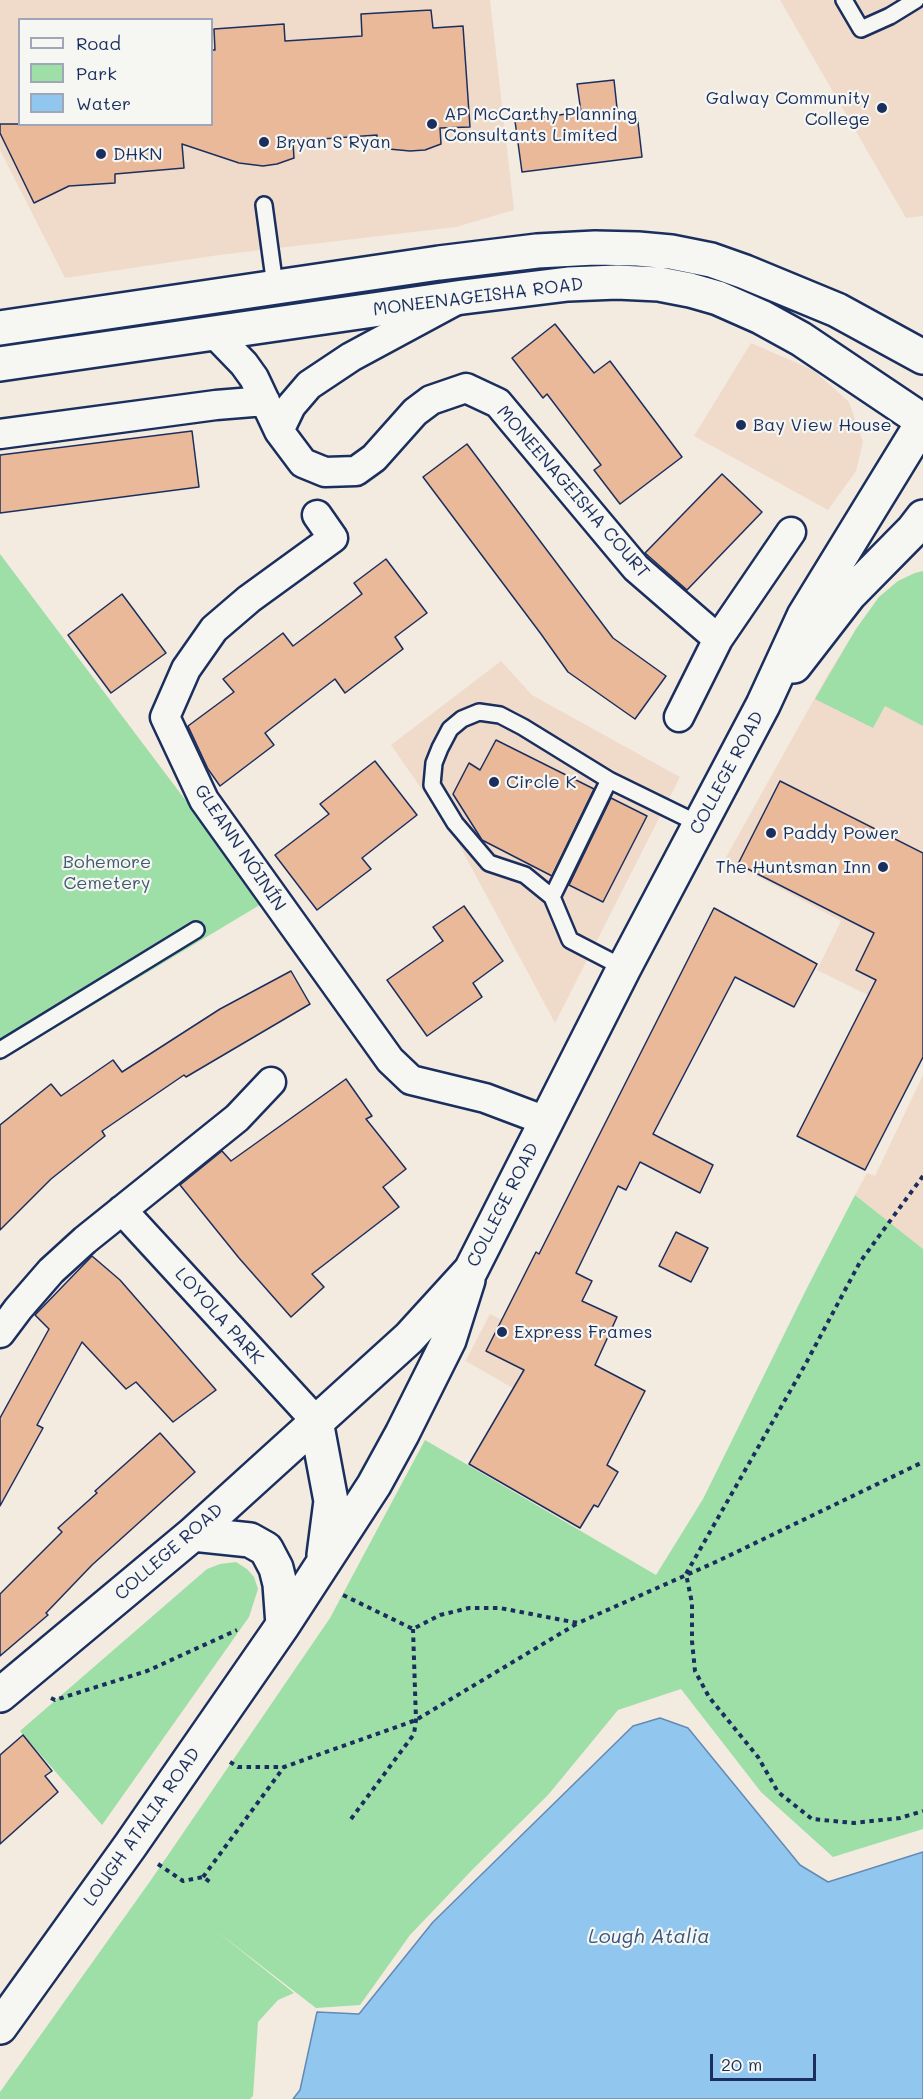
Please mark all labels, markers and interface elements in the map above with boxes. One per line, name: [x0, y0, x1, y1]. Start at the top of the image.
legend: [18, 18, 213, 126]
text: Road: [76, 31, 121, 55]
text: Park: [76, 61, 117, 85]
place label: Galway Community College: [706, 87, 870, 130]
text: Water: [76, 91, 131, 115]
marker: Galway Community College: [875, 101, 889, 115]
place label: AP McCarthy Planning Consultants Limited: [444, 103, 637, 146]
marker: AP McCarthy Planning Consultants Limited: [425, 117, 439, 131]
place label: Bryan S Ryan: [276, 131, 391, 153]
marker: Bryan S Ryan: [257, 135, 271, 149]
place label: DHKN: [113, 143, 162, 165]
marker: DHKN: [94, 147, 108, 161]
street label: MONEENAGEISHA ROAD: [372, 273, 584, 321]
street label: MONEENAGEISHA COURT: [492, 401, 654, 583]
place label: Bay View House: [753, 414, 892, 436]
marker: Bay View House: [734, 418, 748, 432]
street label: COLLEGE ROAD: [685, 708, 769, 838]
place label: Circle K: [506, 771, 576, 793]
marker: Circle K: [487, 775, 501, 789]
street label: GLEANN NÓINÍN: [190, 781, 290, 915]
place label: Paddy Power: [783, 822, 899, 844]
marker: Paddy Power: [764, 826, 778, 840]
park label: Bohemore Cemetery: [63, 851, 151, 894]
place label: The Huntsman Inn: [715, 856, 871, 878]
marker: The Huntsman Inn: [876, 860, 890, 874]
street label: COLLEGE ROAD: [462, 1139, 544, 1271]
street label: LOYOLA PARK: [170, 1263, 268, 1369]
place label: Express Frames: [514, 1321, 653, 1343]
marker: Express Frames: [495, 1325, 509, 1339]
street label: COLLEGE ROAD: [110, 1499, 228, 1605]
street label: LOUGH ATALIA ROAD: [79, 1743, 205, 1911]
water label: Lough Atalia: [588, 1925, 710, 1949]
scale bar: [713, 2042, 820, 2080]
text: 20 m: [721, 2052, 762, 2076]

